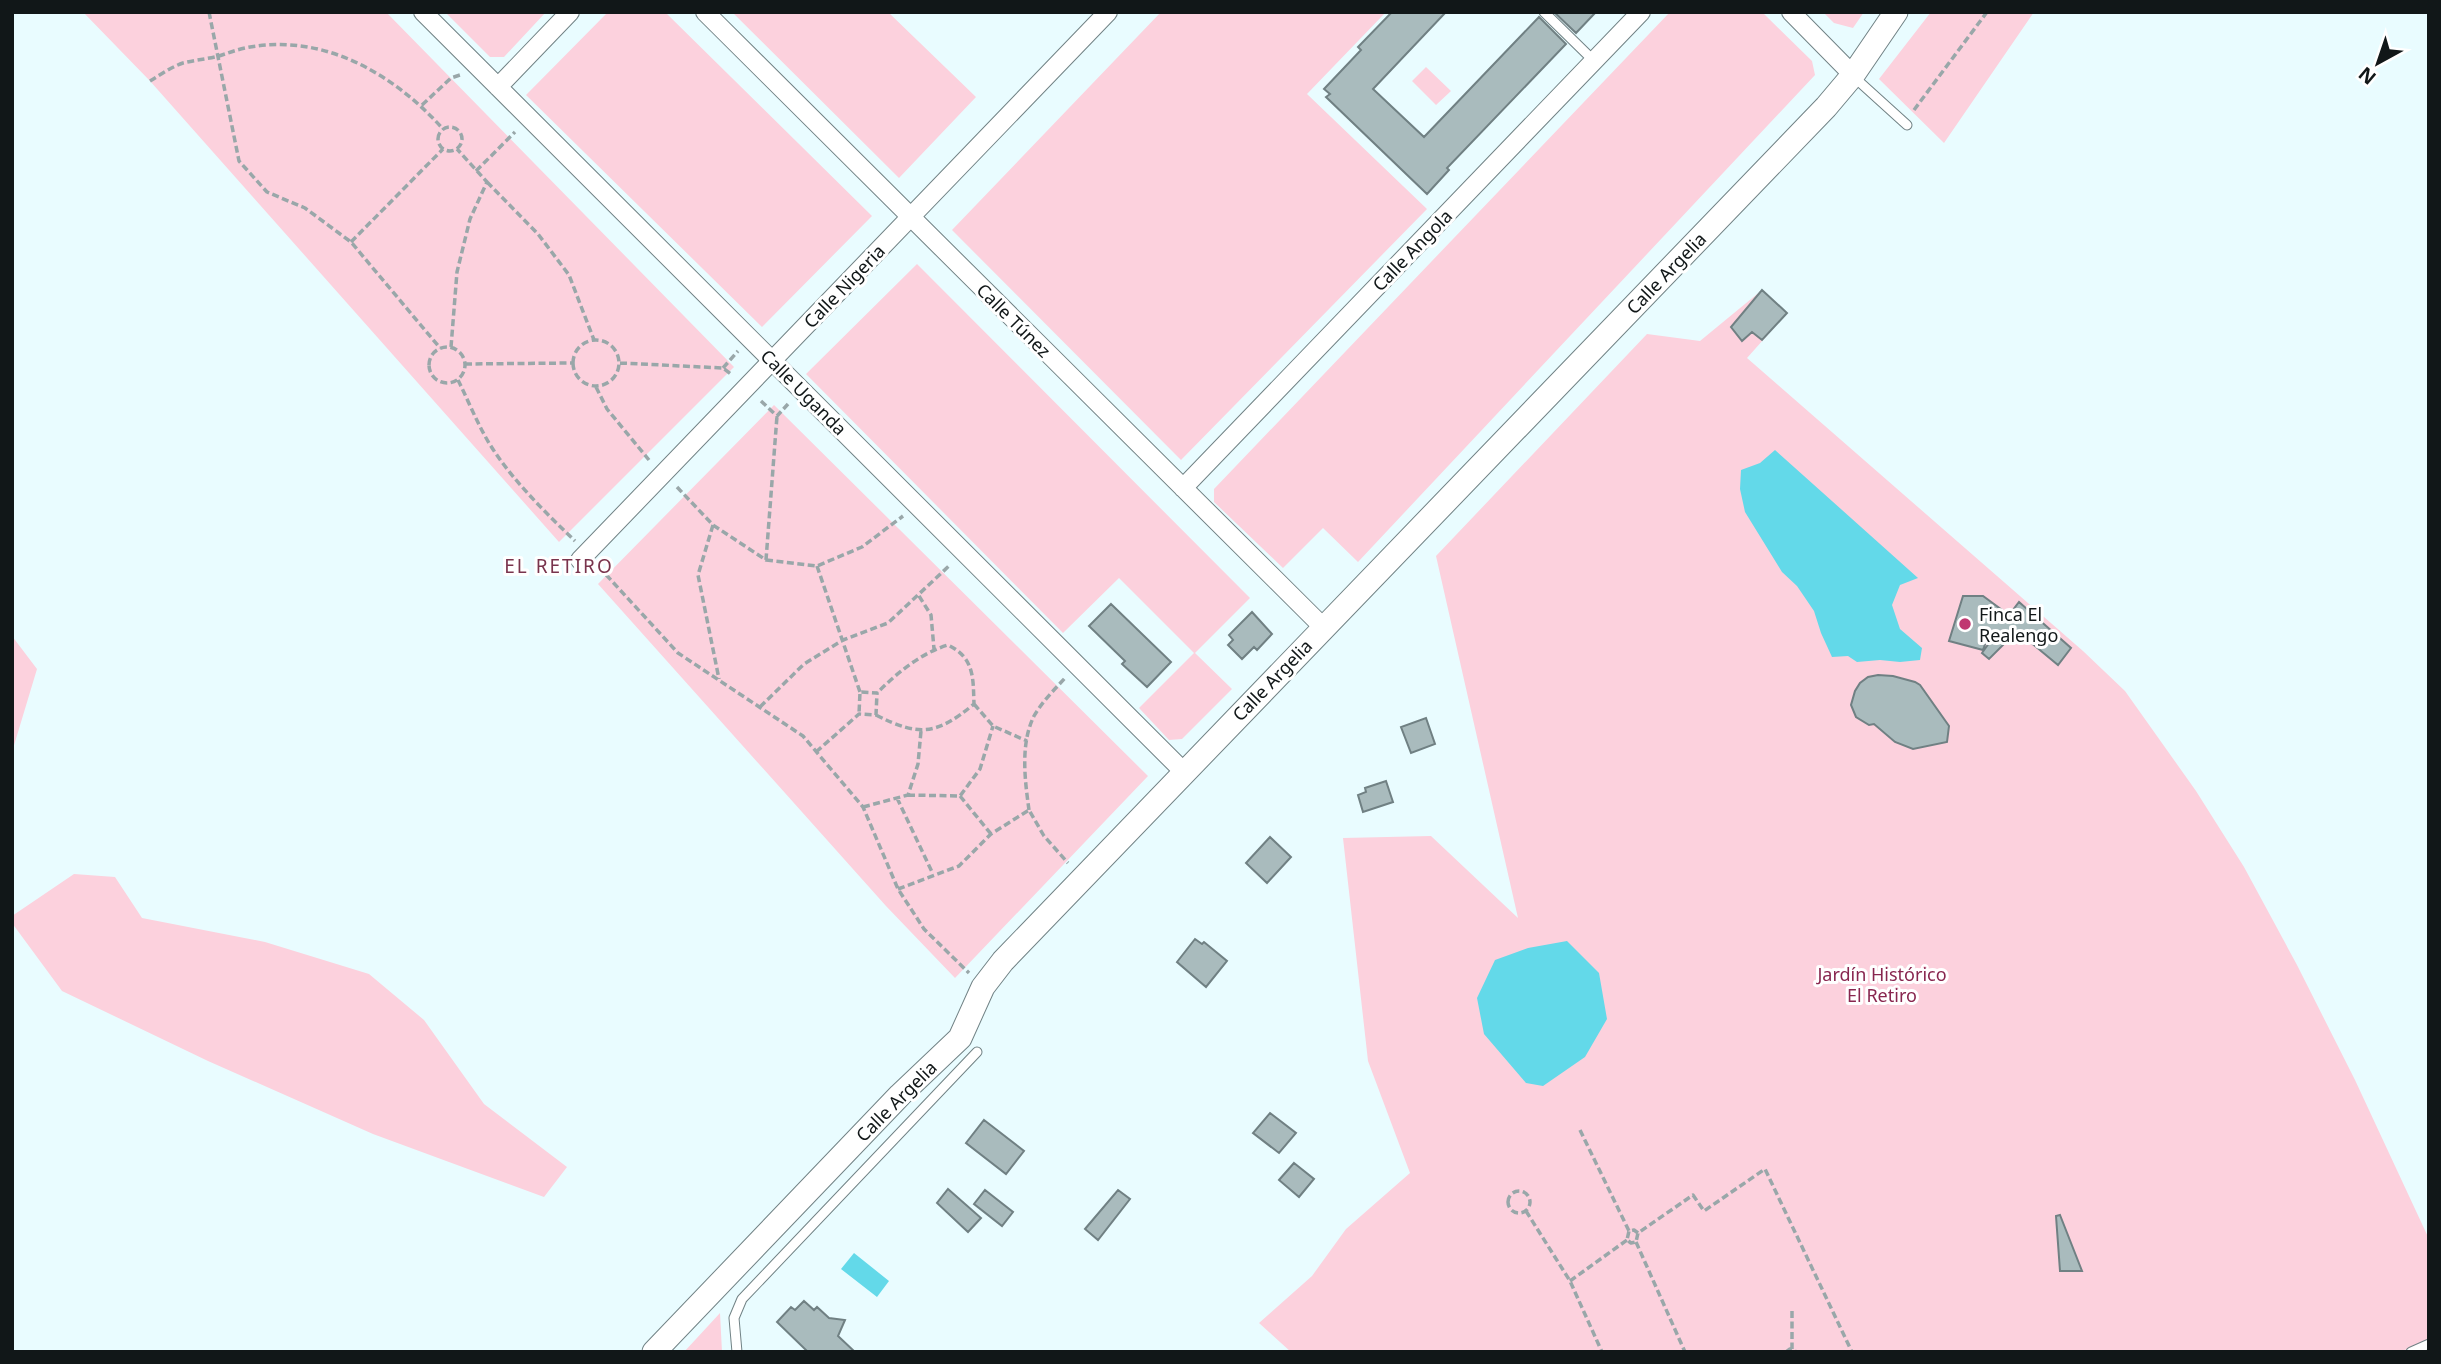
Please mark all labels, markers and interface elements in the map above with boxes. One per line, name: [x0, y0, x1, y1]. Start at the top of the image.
north arrow: [2343, 28, 2413, 98]
text: N: [2353, 61, 2381, 91]
street label: Calle Angola: [1367, 204, 1457, 296]
street label: Calle Argelia: [1621, 227, 1711, 319]
street label: Calle Nigeria: [798, 239, 890, 333]
street label: Calle Túnez: [972, 278, 1056, 362]
street label: Calle Uganda: [756, 344, 852, 440]
district label: EL RETIRO: [504, 553, 614, 579]
place label: Finca El Realengo: [1979, 602, 2058, 647]
marker: Finca El Realengo: [1957, 616, 1973, 632]
street label: Calle Argelia: [1227, 634, 1317, 726]
park label: Jardín Histórico El Retiro: [1815, 962, 1947, 1007]
street label: Calle Argelia: [850, 1055, 942, 1147]

